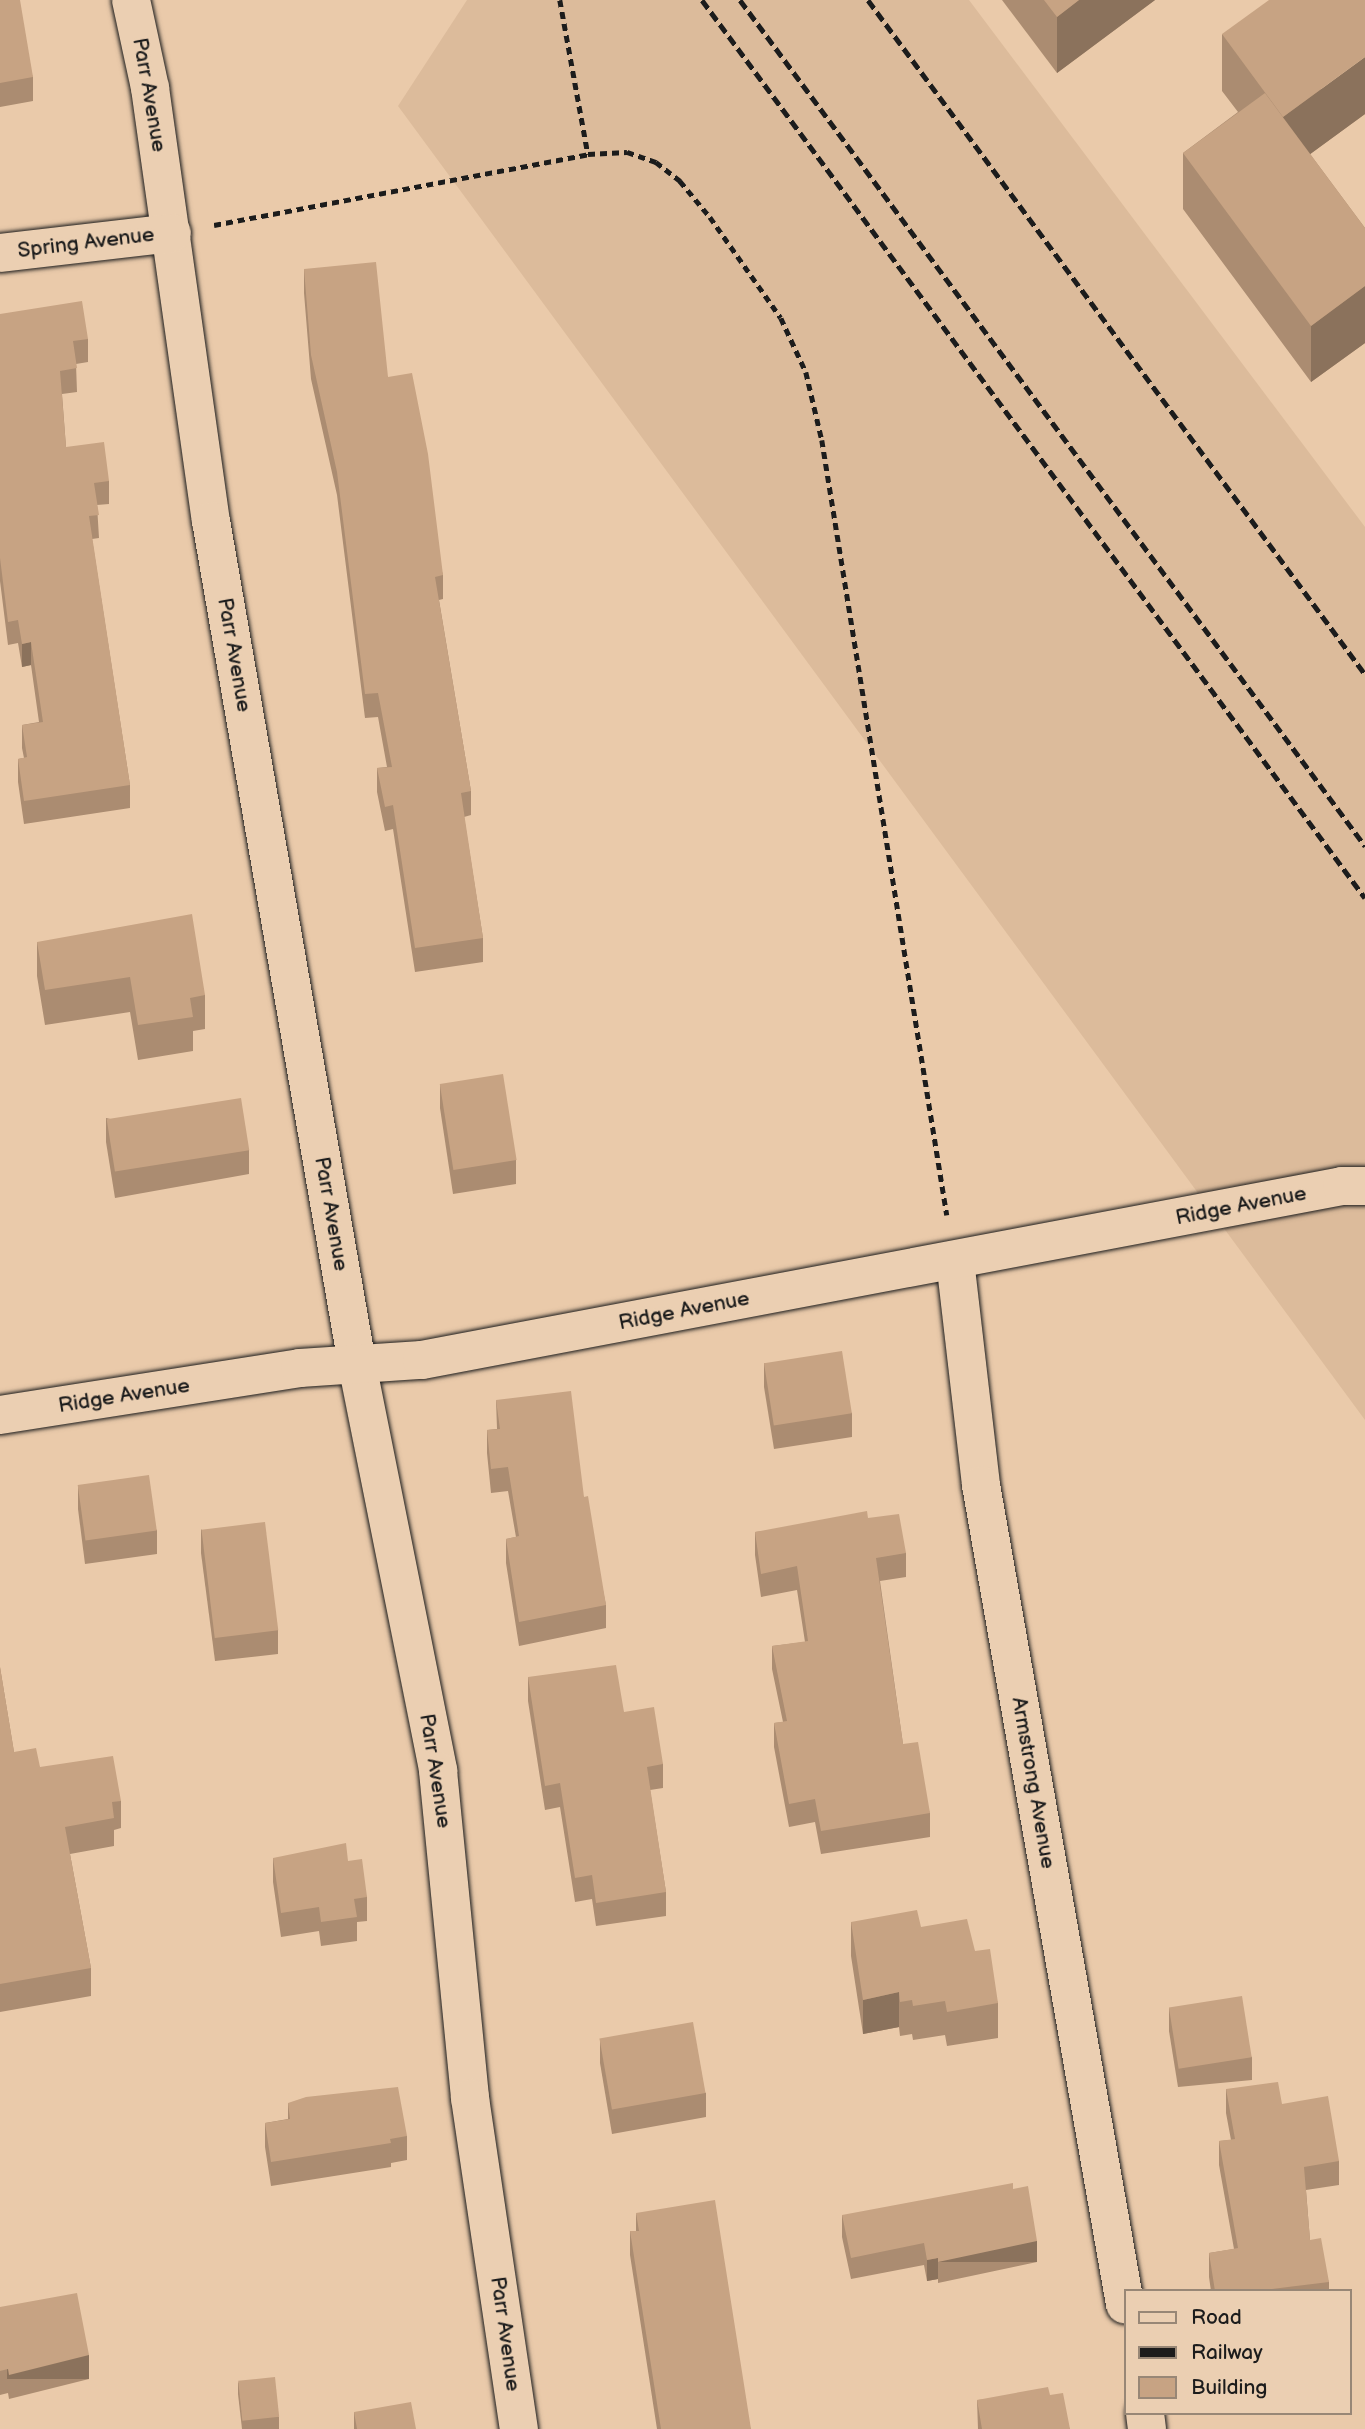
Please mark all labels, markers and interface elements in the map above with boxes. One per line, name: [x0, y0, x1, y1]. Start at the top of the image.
street label: Parr Avenue: [127, 36, 171, 154]
street label: Spring Avenue: [16, 222, 156, 264]
street label: Parr Avenue: [212, 596, 256, 714]
street label: Parr Avenue: [309, 1155, 353, 1273]
street label: Ridge Avenue: [1173, 1181, 1309, 1231]
street label: Ridge Avenue: [616, 1286, 752, 1336]
street label: Ridge Avenue: [57, 1373, 191, 1419]
street label: Armstrong Avenue: [1005, 1695, 1061, 1871]
street label: Parr Avenue: [414, 1712, 456, 1830]
street label: Parr Avenue: [484, 2275, 526, 2393]
legend: [1124, 2289, 1351, 2415]
text: Road: [1191, 2305, 1242, 2330]
text: Railway: [1191, 2340, 1263, 2365]
text: Building: [1191, 2375, 1267, 2400]

